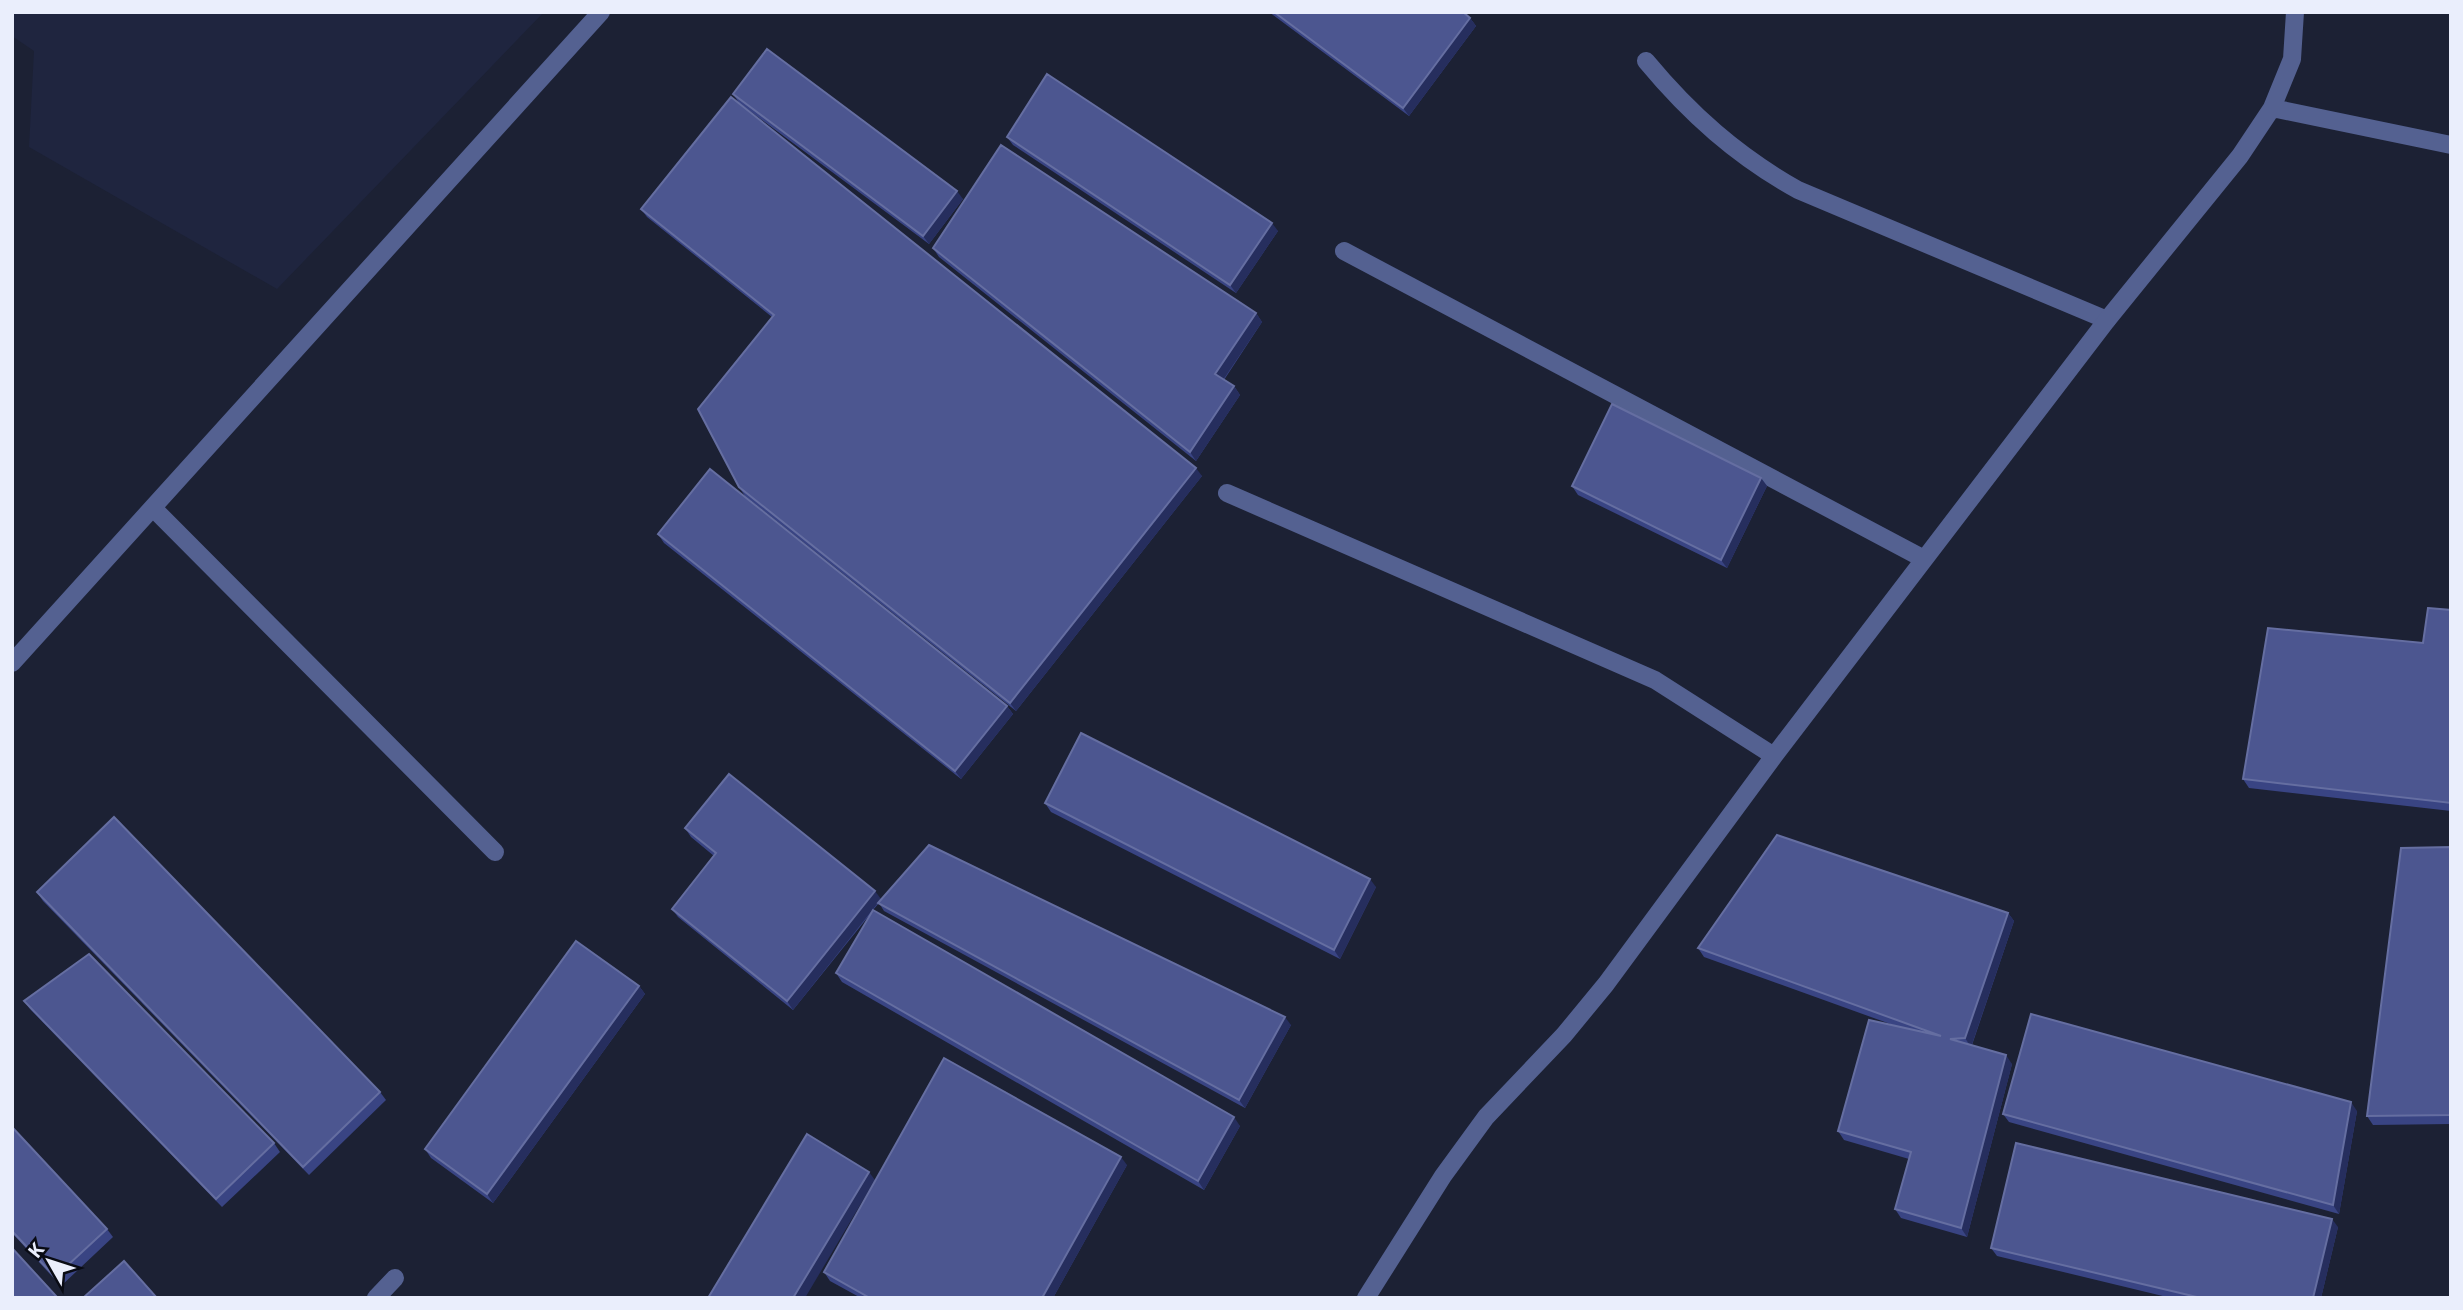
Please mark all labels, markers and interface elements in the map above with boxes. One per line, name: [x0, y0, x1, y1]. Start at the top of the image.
north arrow: [14, 1226, 84, 1296]
text: K: [22, 1237, 50, 1263]

